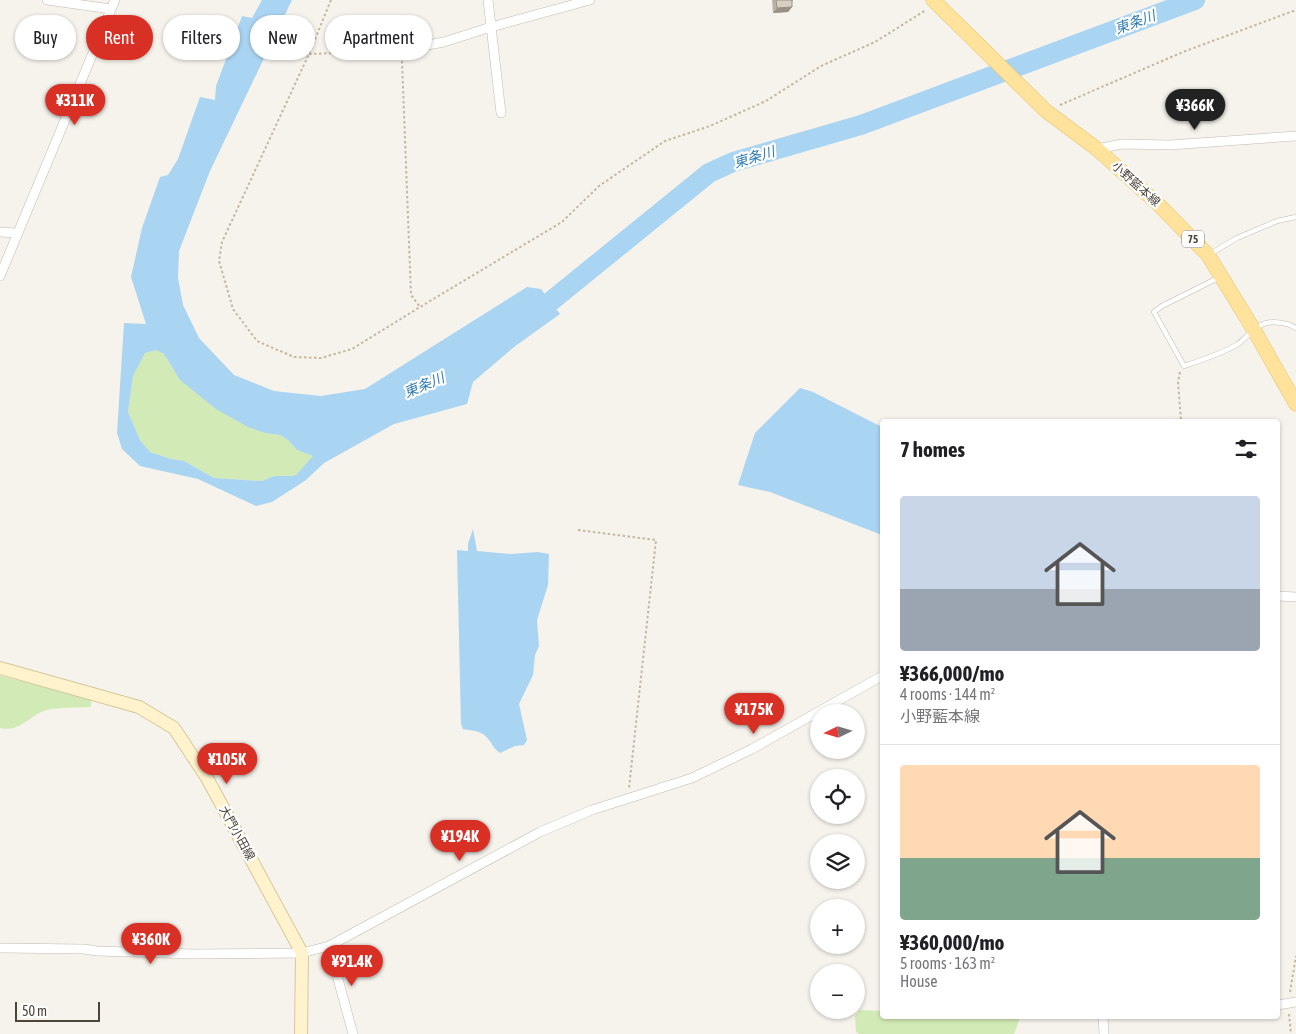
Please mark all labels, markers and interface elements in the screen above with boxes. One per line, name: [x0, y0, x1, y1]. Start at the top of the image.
water label: 東条川: [1113, 7, 1159, 37]
chip: Buy: [15, 15, 76, 60]
chip: Rent: [86, 15, 153, 60]
chip: Filters: [163, 15, 240, 60]
chip: New: [250, 15, 315, 60]
chip: Apartment: [325, 15, 432, 60]
pin: ¥311K: [40, 84, 110, 126]
pin: ¥366K: [1160, 88, 1230, 131]
text: ¥311K: [56, 91, 94, 109]
text: ¥366K: [1176, 96, 1214, 114]
water label: 東条川: [732, 143, 778, 171]
street label: 小野藍本線: [1109, 159, 1163, 209]
road number: 75: [1182, 230, 1204, 248]
water label: 東条川: [402, 369, 448, 401]
icon: filters: [1232, 435, 1260, 463]
text: 7 homes: [900, 437, 965, 461]
icon: home: [1035, 529, 1125, 619]
text: ¥366,000/mo: [900, 661, 1004, 685]
text: 4 rooms · 144 m²: [900, 685, 995, 703]
pin: ¥175K: [719, 692, 789, 735]
text: ¥175K: [735, 700, 773, 718]
north arrow: [810, 704, 865, 759]
map controls: [810, 704, 865, 1019]
text: 小野藍本線: [900, 707, 980, 725]
pin: ¥105K: [192, 742, 262, 785]
text: ¥105K: [208, 750, 246, 768]
button: locate: [810, 769, 865, 824]
icon: home: [1035, 797, 1125, 887]
street label: 大門小田線: [216, 803, 258, 863]
pin: ¥194K: [425, 820, 495, 862]
text: ¥194K: [441, 827, 479, 845]
button: layers: [810, 834, 865, 889]
button: +: [810, 899, 865, 954]
pin: ¥360K: [116, 922, 186, 965]
text: ¥360K: [132, 930, 170, 948]
text: ¥360,000/mo: [900, 930, 1004, 954]
pin: ¥91.4K: [311, 944, 393, 987]
text: ¥91.4K: [332, 952, 372, 970]
text: 5 rooms · 163 m²: [900, 954, 995, 972]
button: −: [810, 964, 865, 1019]
text: House: [900, 972, 937, 990]
scale bar: [15, 999, 100, 1022]
text: 50 m: [22, 1003, 47, 1019]

